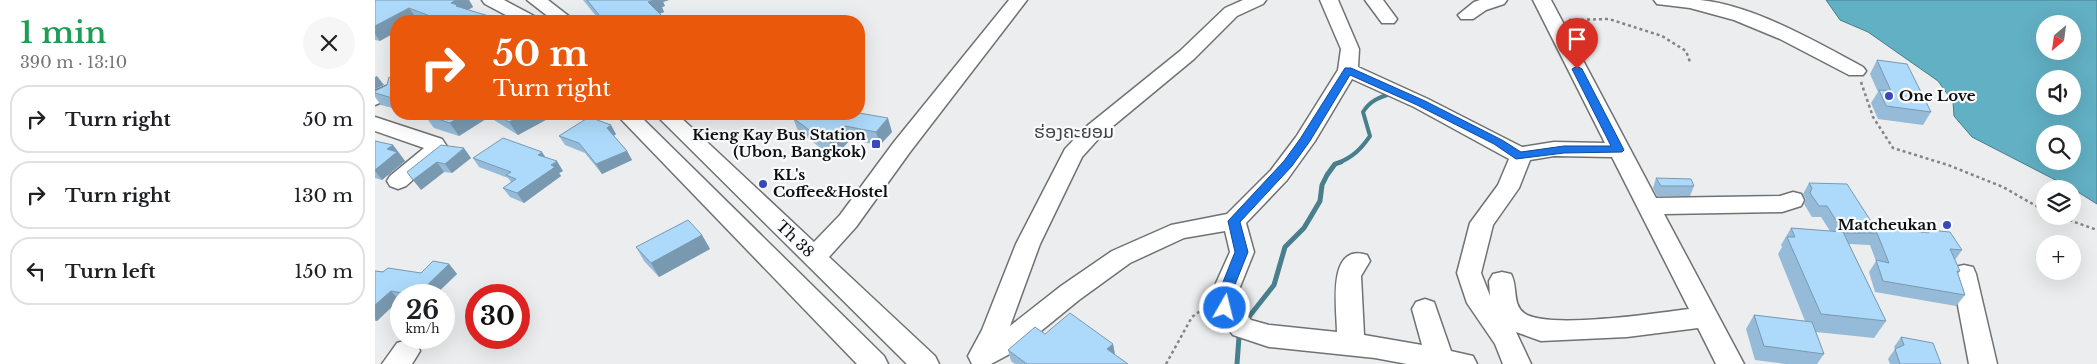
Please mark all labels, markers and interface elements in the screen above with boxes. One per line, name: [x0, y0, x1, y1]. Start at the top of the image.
text: 1 min: [20, 14, 106, 51]
north arrow: [2036, 15, 2081, 60]
map controls: [2036, 15, 2081, 280]
button: close: [303, 17, 355, 69]
pin: [1556, 18, 1598, 69]
icon: arrive: [1563, 25, 1591, 53]
text: 50 m: [493, 32, 588, 75]
icon: right: [410, 35, 475, 100]
text: 390 m · 13:10: [20, 52, 127, 72]
button: sound: [2036, 70, 2081, 115]
text: Turn right: [493, 75, 611, 102]
place label: One Love: [1899, 86, 1976, 105]
marker: One Love: [1883, 90, 1895, 102]
icon: right: [22, 105, 50, 133]
text: Turn right: [65, 108, 171, 131]
text: 50 m: [303, 108, 353, 131]
district label: ຮ່ອງຄະຍອມ: [1034, 121, 1114, 143]
place label: Kieng Kay Bus Station (Ubon, Bangkok): [692, 125, 866, 161]
button: search: [2036, 125, 2081, 170]
marker: Kieng Kay Bus Station (Ubon, Bangkok): [870, 138, 882, 150]
place label: KL's Coffee&Hostel: [773, 165, 889, 201]
marker: KL's Coffee&Hostel: [757, 178, 769, 190]
button: layers: [2036, 180, 2081, 225]
icon: right: [22, 181, 50, 209]
text: Turn right: [65, 184, 171, 207]
text: 130 m: [293, 184, 353, 207]
place label: Matcheukan: [1837, 215, 1937, 234]
street label: Th 38: [773, 216, 818, 261]
marker: Matcheukan: [1941, 219, 1953, 231]
button: +: [2036, 235, 2081, 280]
icon: left: [22, 257, 50, 285]
text: Turn left: [65, 260, 156, 283]
text: 150 m: [294, 260, 353, 283]
position arrow: [1198, 281, 1250, 333]
speed limit sign: 30: [465, 284, 530, 349]
text: 26: [406, 295, 439, 326]
text: km/h: [405, 321, 440, 336]

